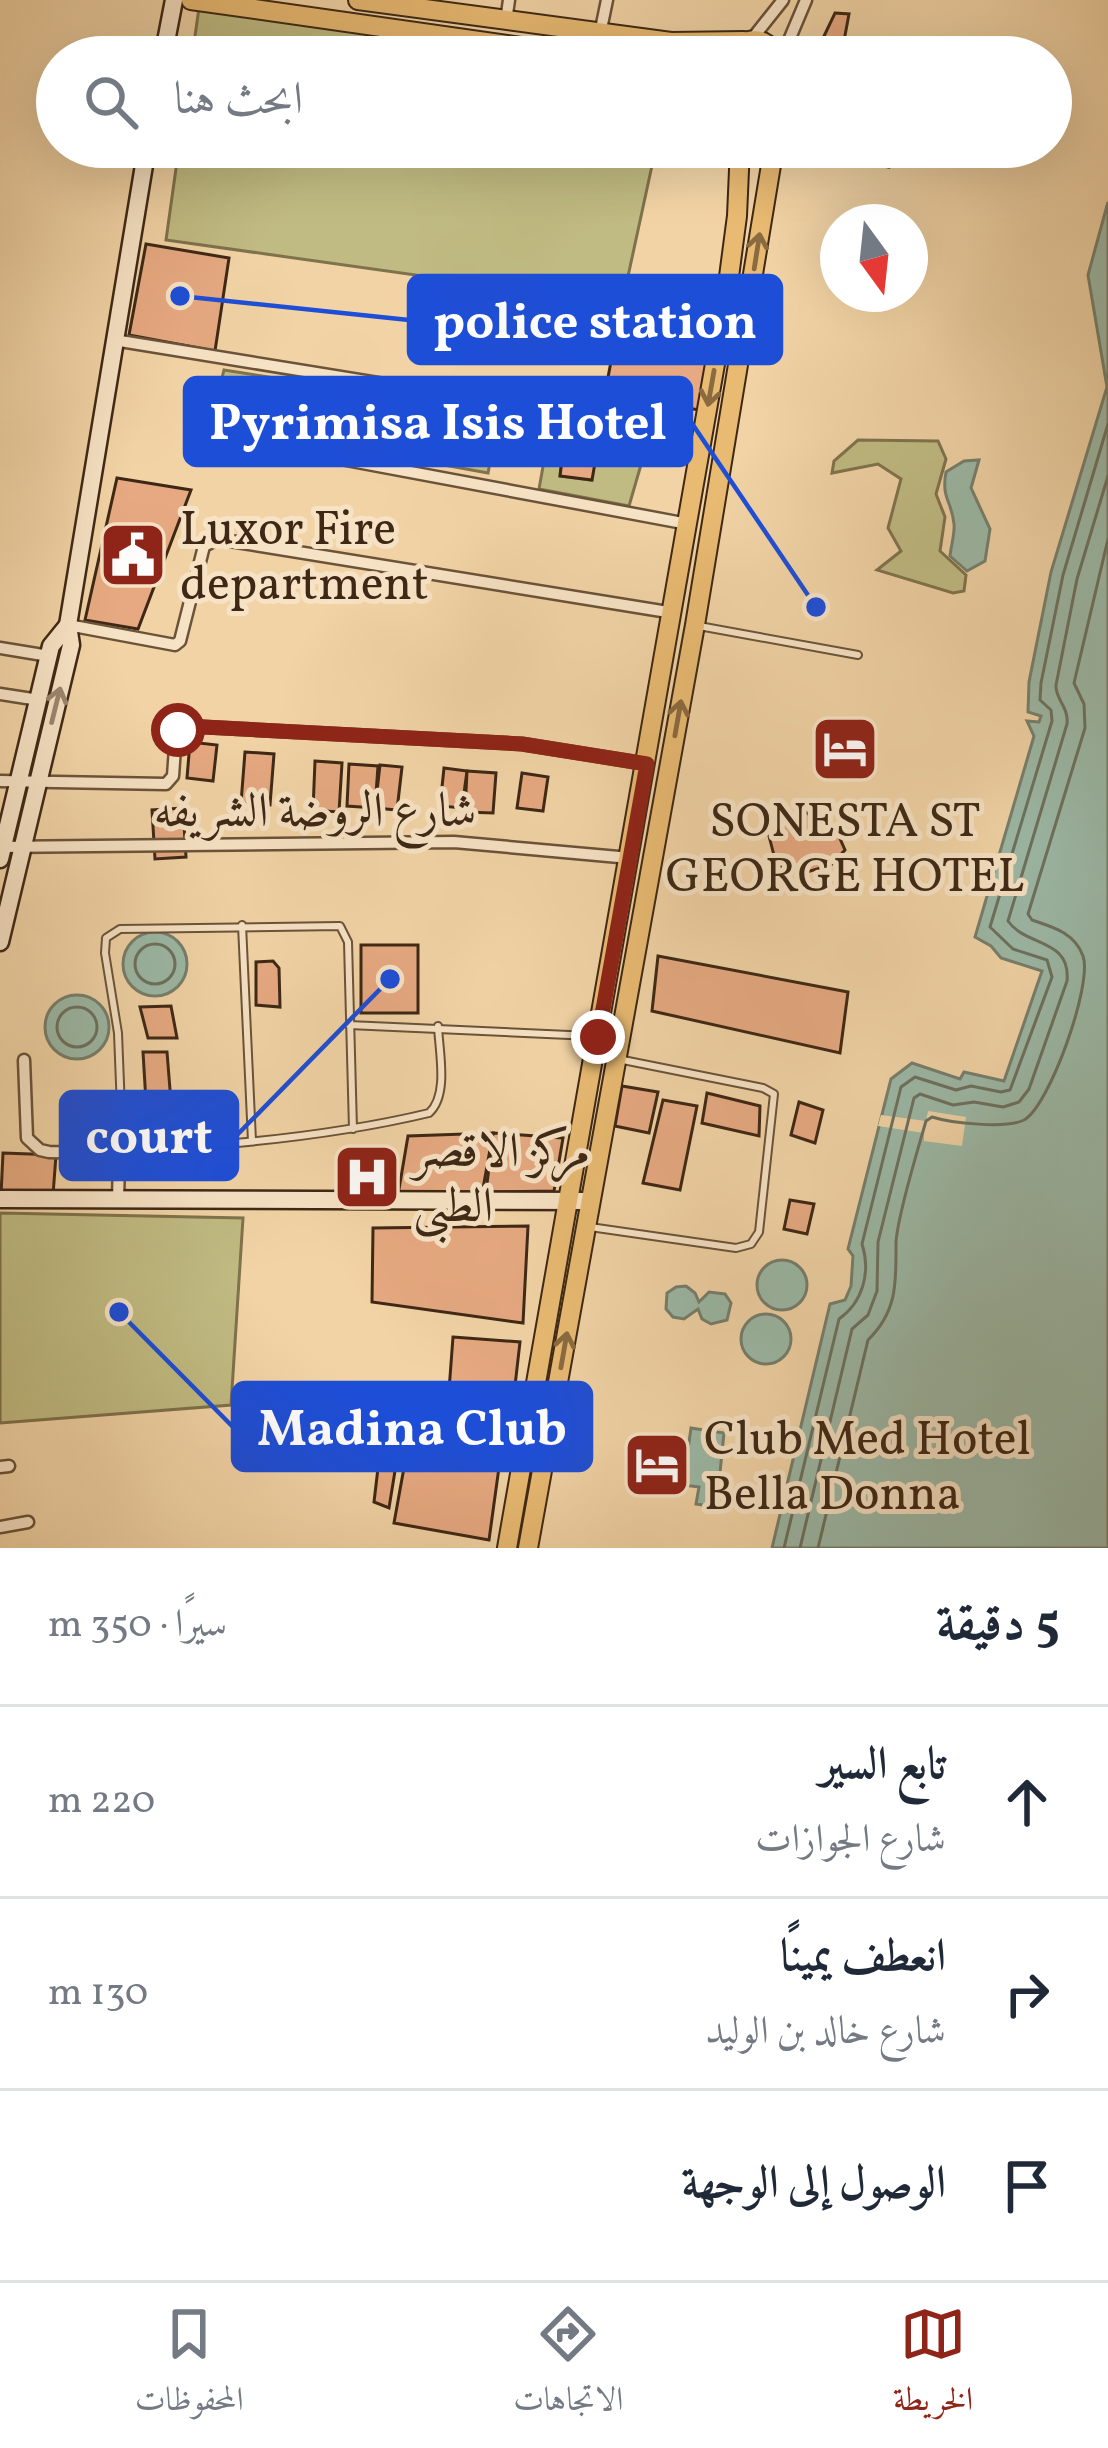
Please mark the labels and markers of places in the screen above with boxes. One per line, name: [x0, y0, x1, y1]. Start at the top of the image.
callout: police station: [409, 276, 781, 363]
callout: Pyrimisa Isis Hotel: [185, 378, 691, 465]
place label: Luxor Fire department: [180, 498, 429, 620]
public building icon: Luxor Fire department: [98, 520, 168, 590]
hotel icon: SONESTA ST GEORGE HOTEL: [810, 714, 880, 784]
place label: SONESTA ST GEORGE HOTEL: [666, 790, 1024, 912]
callout: court: [61, 1092, 237, 1179]
place label: مركز الاقصر الطبى: [408, 1120, 590, 1244]
hospital icon: مركز الاقصر الطبى: [332, 1142, 402, 1212]
callout: Madina Club: [233, 1383, 591, 1470]
place label: Club Med Hotel Bella Donna: [704, 1408, 1031, 1530]
hotel icon: Club Med Hotel Bella Donna: [622, 1430, 692, 1500]

